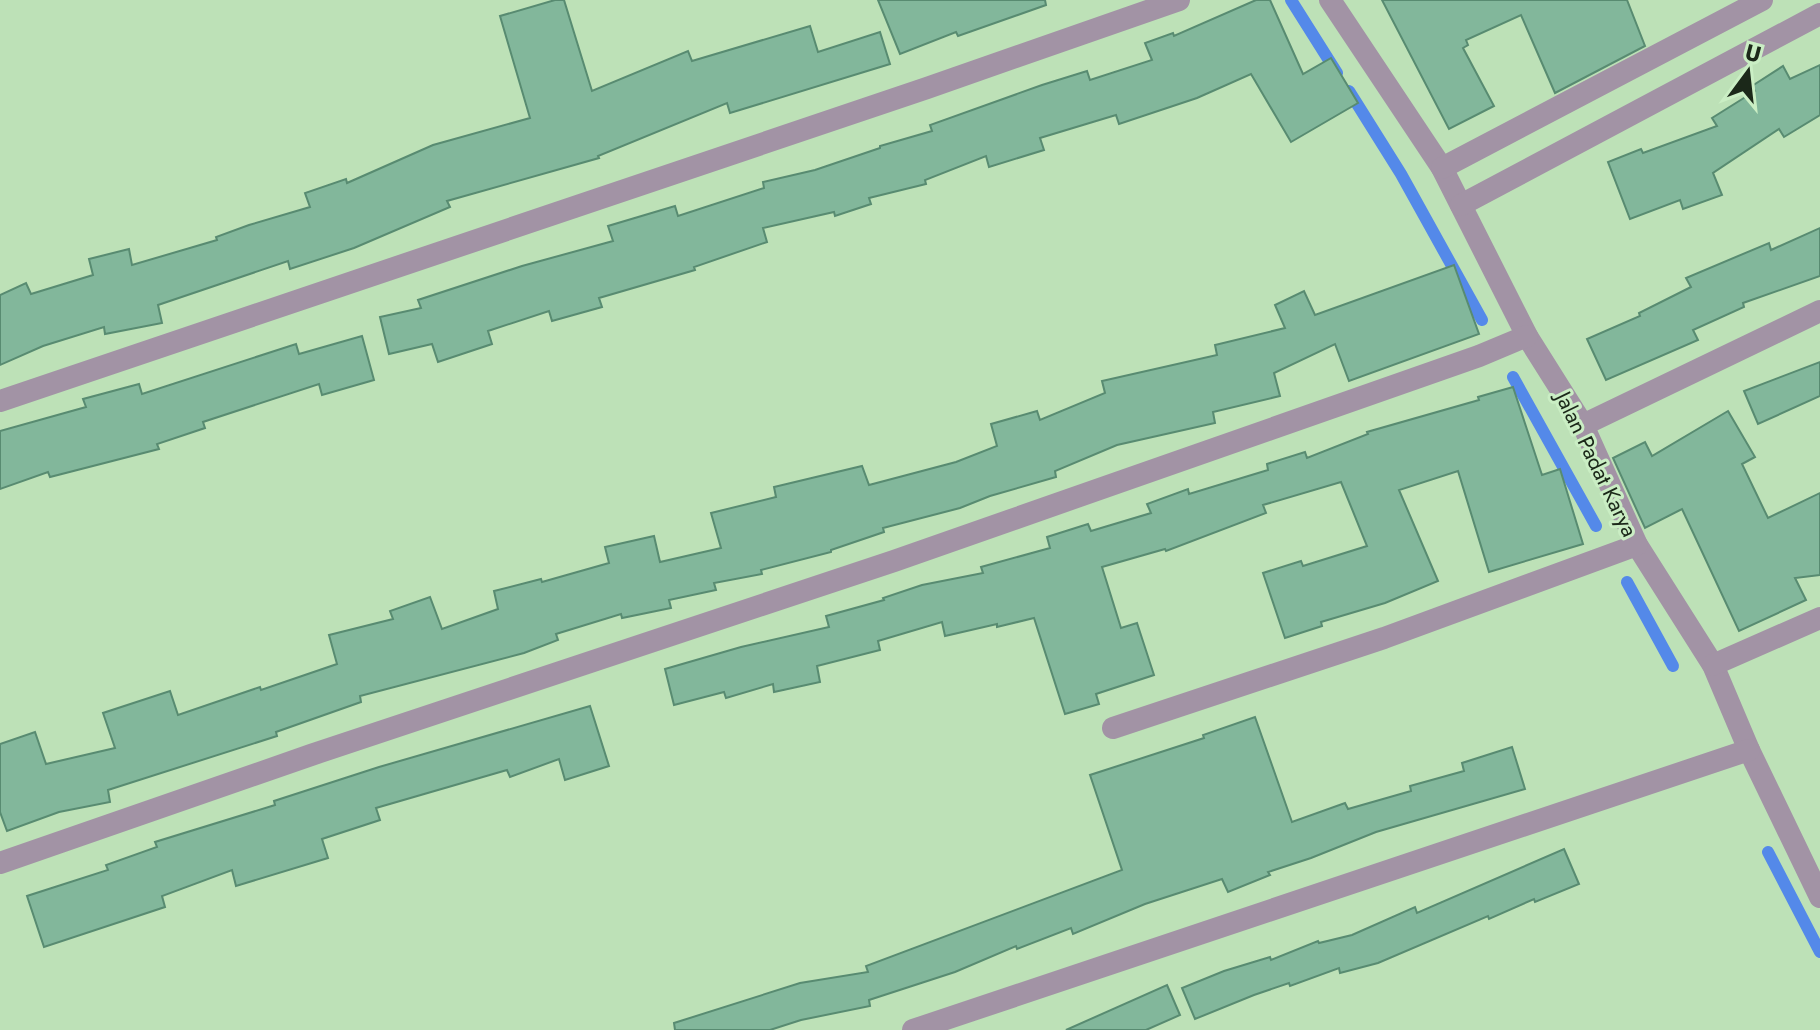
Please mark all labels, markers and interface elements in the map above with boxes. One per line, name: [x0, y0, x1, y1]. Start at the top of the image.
north arrow: [1708, 32, 1788, 112]
text: U: [1742, 35, 1765, 70]
street label: Jalan Padat Karya: [1547, 383, 1646, 542]

